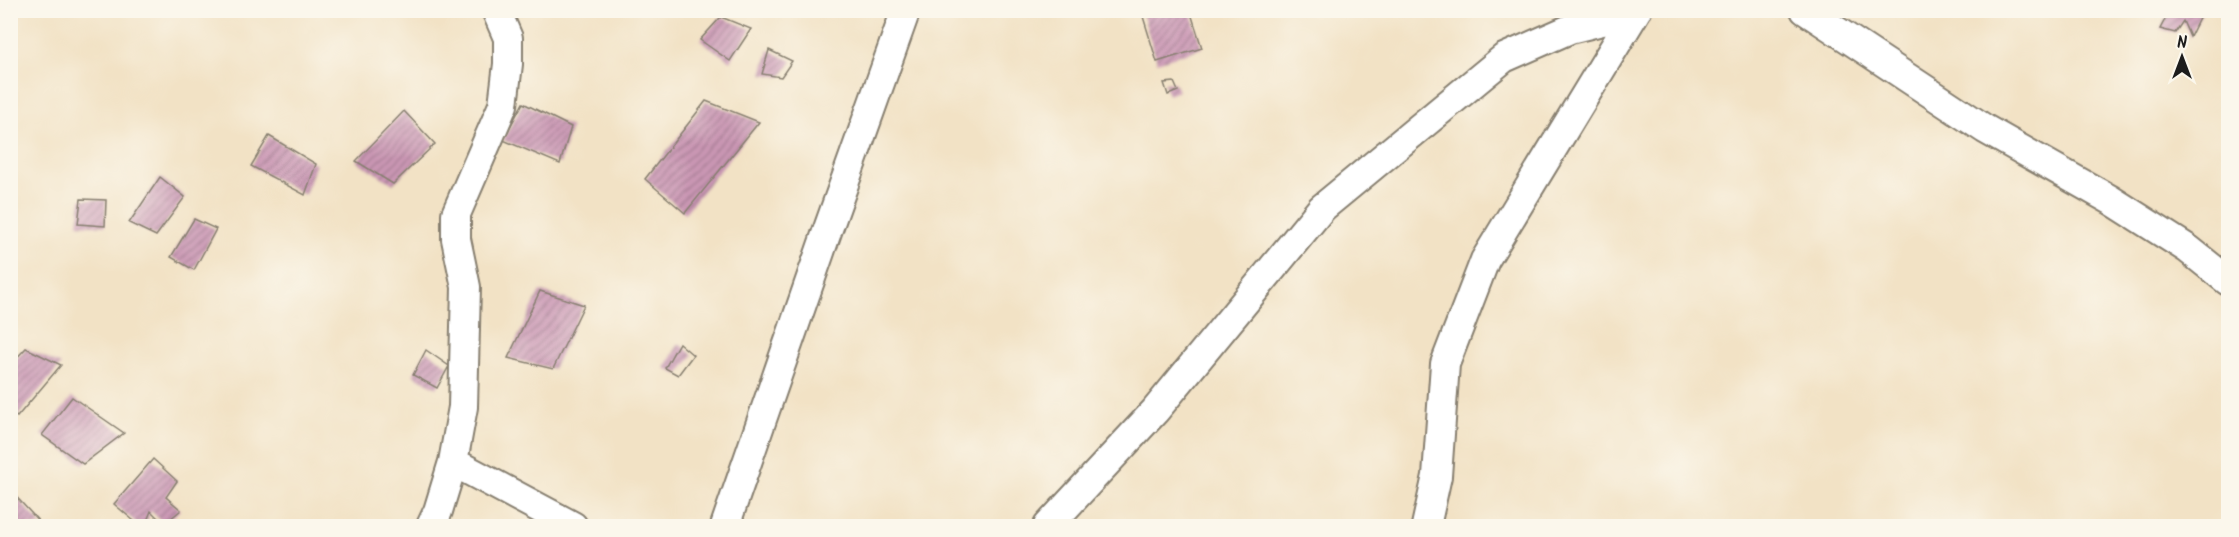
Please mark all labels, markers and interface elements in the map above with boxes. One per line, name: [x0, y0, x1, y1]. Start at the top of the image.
north arrow: [2152, 27, 2212, 87]
text: N: [2177, 31, 2187, 56]

